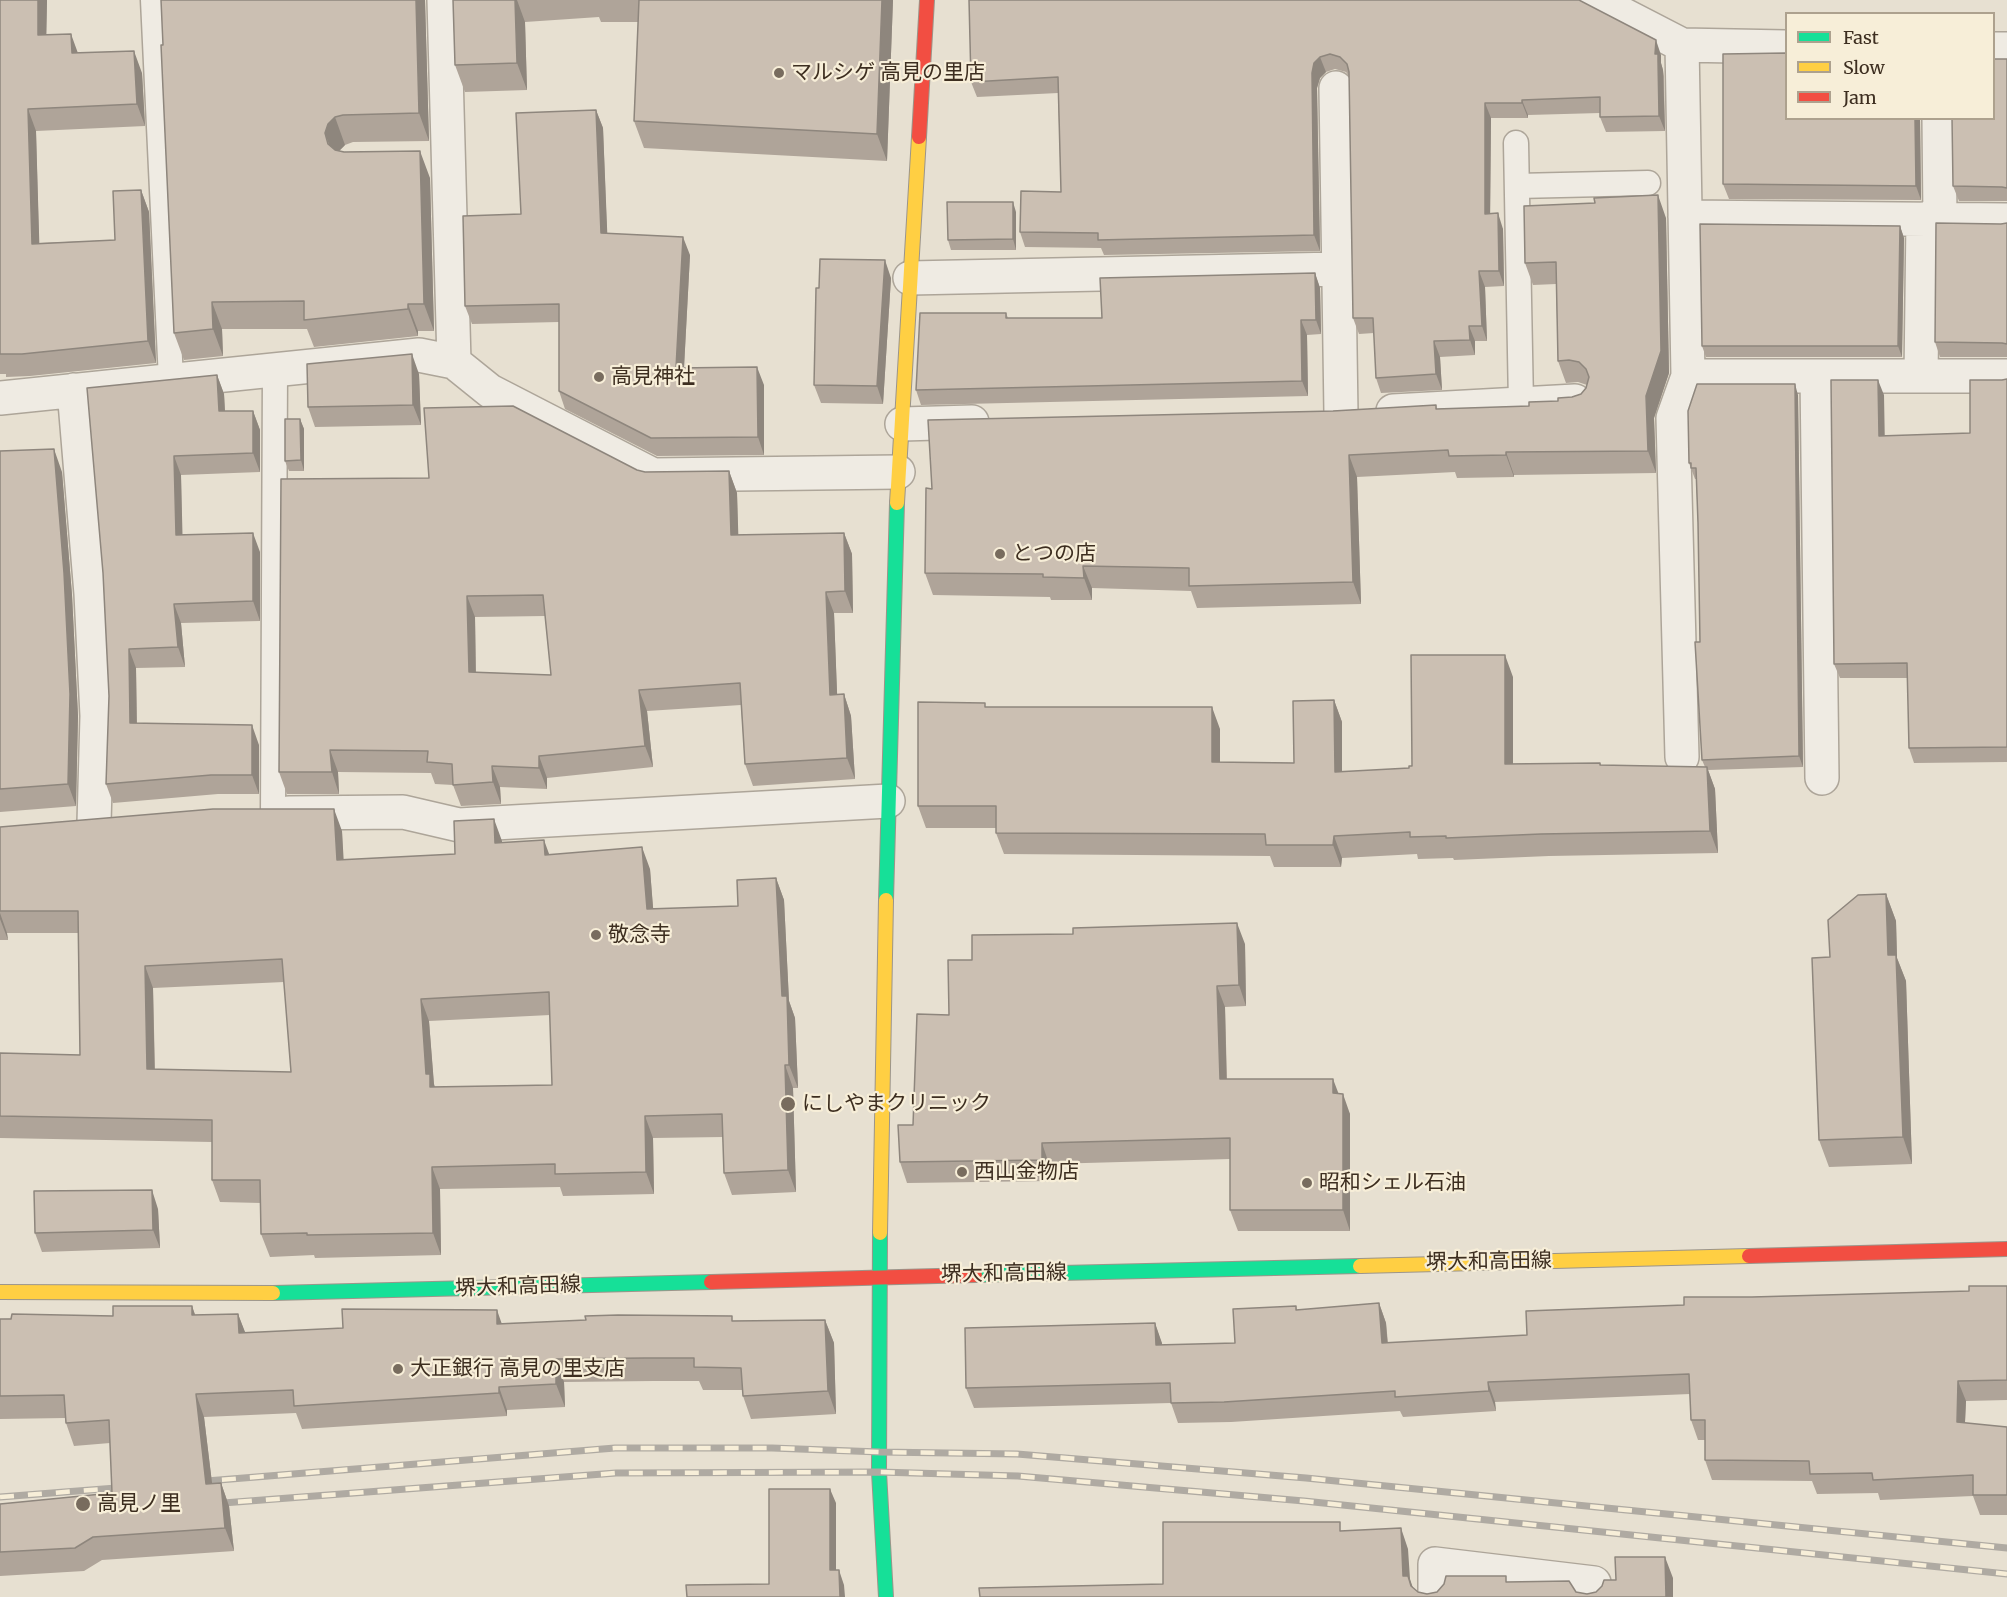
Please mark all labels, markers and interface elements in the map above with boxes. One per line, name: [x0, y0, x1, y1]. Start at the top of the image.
legend: [1785, 12, 1995, 120]
text: Fast: [1843, 26, 1879, 49]
text: Slow: [1843, 56, 1885, 79]
place label: マルシゲ 高見の里店: [791, 60, 985, 86]
marker: マルシゲ 高見の里店: [772, 66, 786, 80]
text: Jam: [1843, 86, 1877, 109]
place label: 高見神社: [611, 364, 695, 390]
marker: 高見神社: [592, 370, 606, 384]
place label: とつの店: [1012, 541, 1096, 567]
marker: とつの店: [993, 547, 1007, 561]
place label: 敬念寺: [608, 922, 671, 948]
marker: 敬念寺: [589, 928, 603, 942]
place label: にしやまクリニック: [802, 1091, 991, 1117]
marker: にしやまクリニック: [779, 1095, 797, 1113]
place label: 西山金物店: [974, 1159, 1079, 1185]
marker: 西山金物店: [955, 1165, 969, 1179]
place label: 昭和シェル石油: [1319, 1170, 1466, 1196]
marker: 昭和シェル石油: [1300, 1176, 1314, 1190]
street label: 堺大和高田線: [1426, 1248, 1552, 1276]
street label: 堺大和高田線: [941, 1260, 1067, 1288]
street label: 堺大和高田線: [455, 1272, 581, 1302]
place label: 大正銀行 高見の里支店: [410, 1356, 625, 1382]
marker: 大正銀行 高見の里支店: [391, 1362, 405, 1376]
place label: 高見ノ里: [97, 1491, 181, 1517]
marker: 高見ノ里: [74, 1495, 92, 1513]

